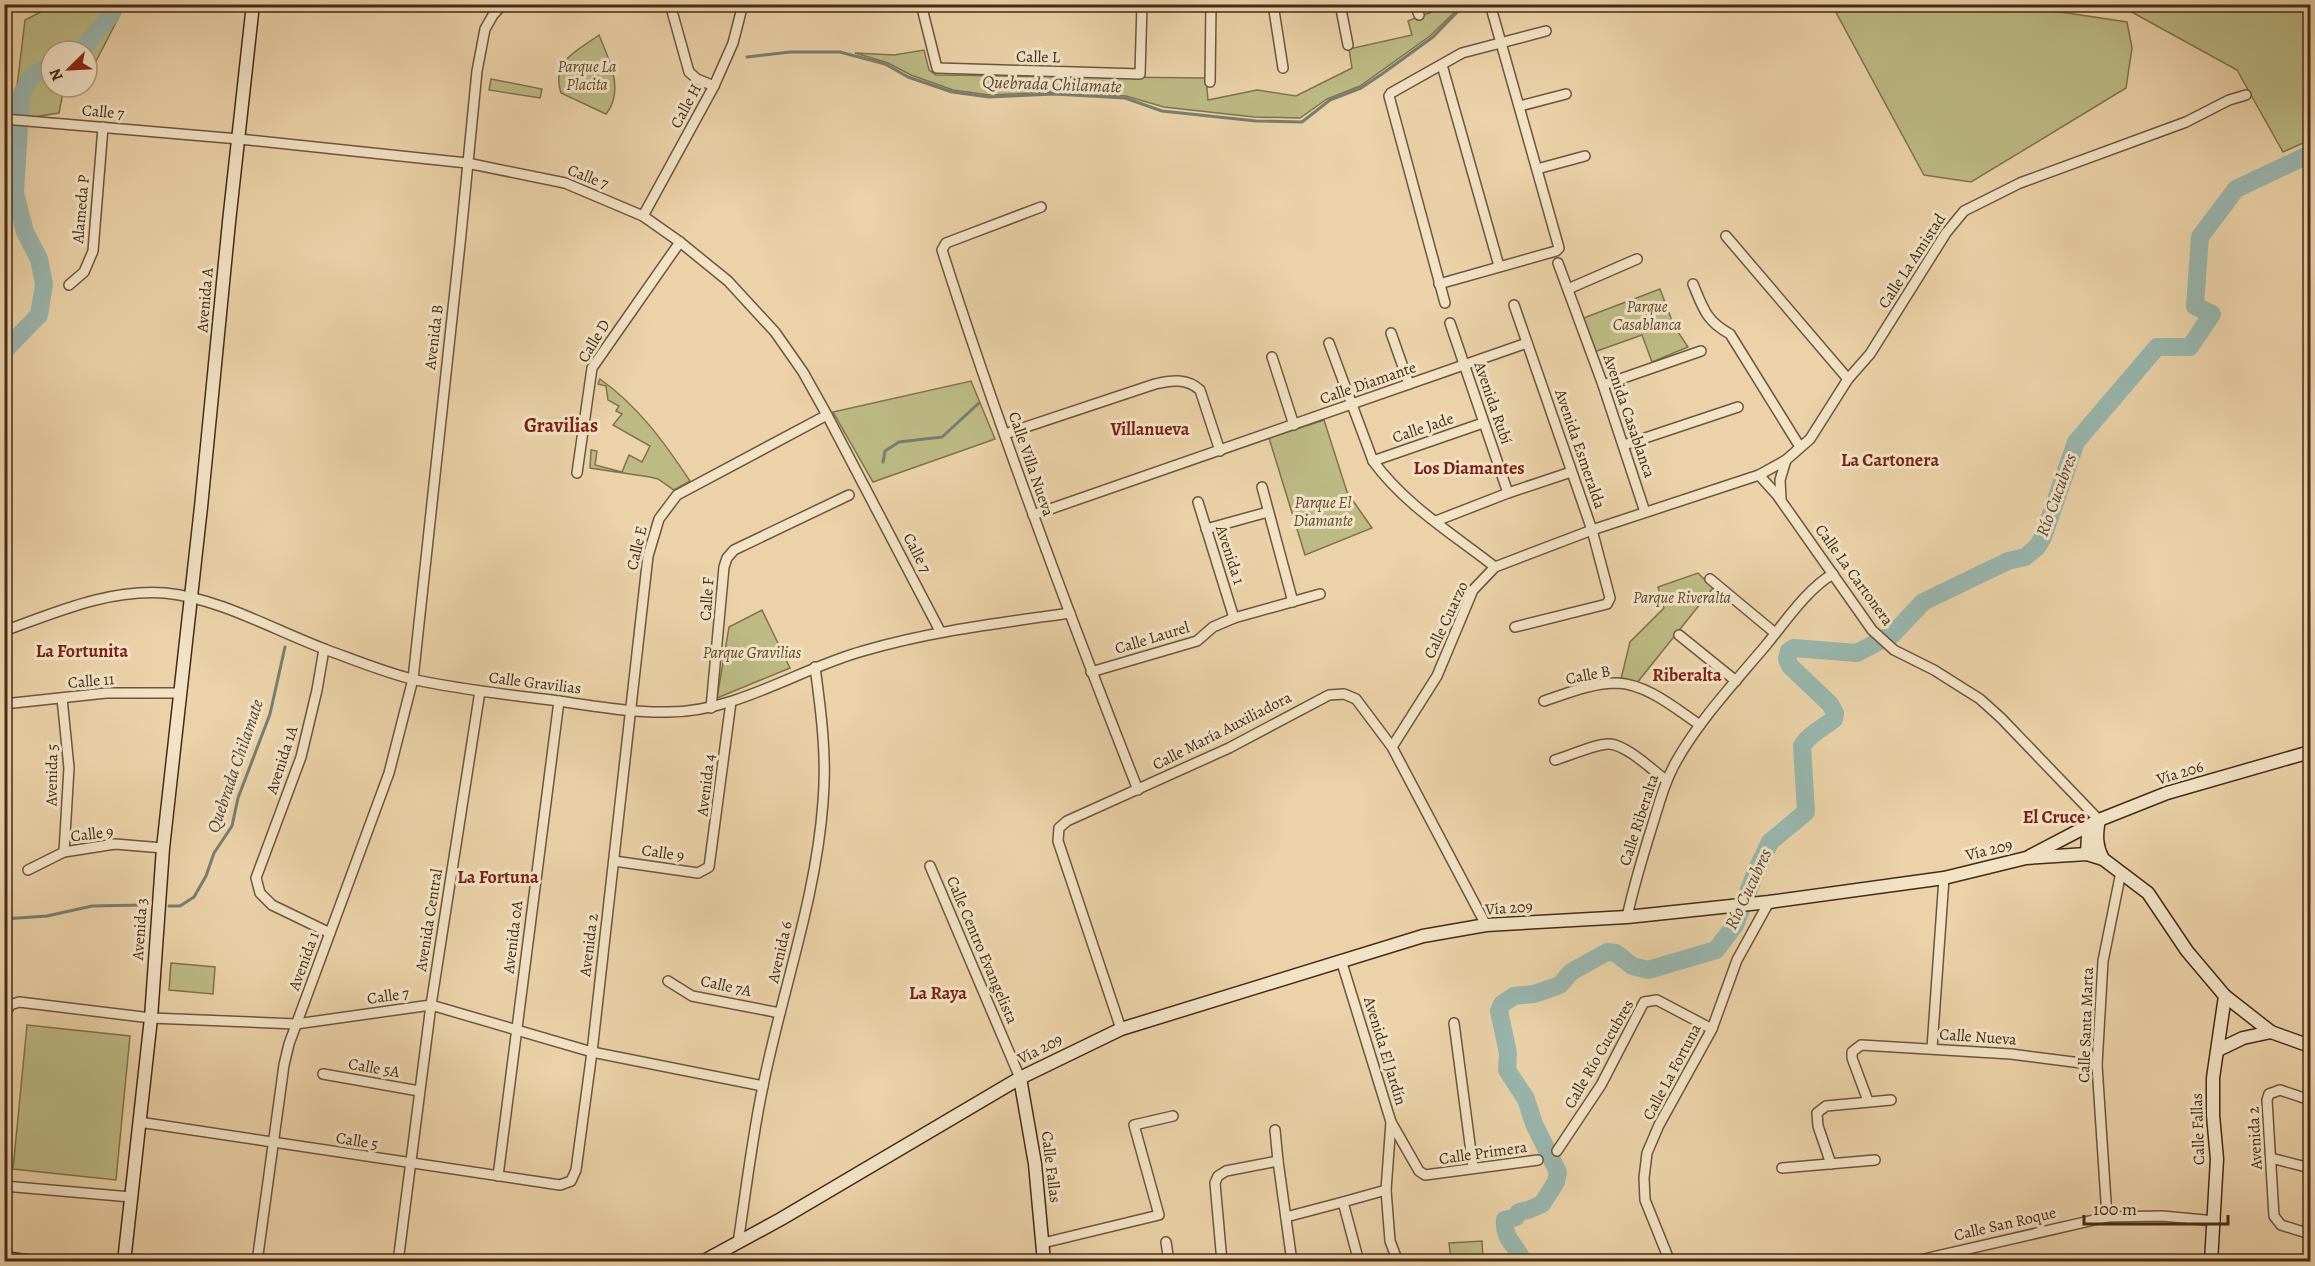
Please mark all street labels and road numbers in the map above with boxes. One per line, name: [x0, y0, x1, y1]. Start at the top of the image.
street label: Calle L: [1016, 46, 1061, 68]
street label: Calle H: [665, 80, 707, 132]
street label: Calle 7: [81, 99, 125, 125]
street label: Calle 7: [564, 159, 612, 195]
street label: Alameda P: [67, 174, 95, 245]
street label: Calle La Amistad: [1873, 209, 1951, 313]
street label: Avenida A: [191, 266, 219, 334]
street label: Avenida B: [419, 303, 449, 372]
street label: Calle D: [572, 315, 616, 367]
street label: Avenida Casablanca: [1597, 350, 1661, 481]
street label: Calle Diamante: [1317, 356, 1419, 410]
street label: Avenida Rubí: [1468, 358, 1517, 447]
street label: Avenida Esmeralda: [1549, 385, 1611, 512]
street label: Calle Jade: [1389, 407, 1457, 449]
street label: Calle Villa Nueva: [1003, 409, 1059, 520]
street label: Calle La Cartonera: [1810, 520, 1899, 631]
street label: Avenida 1: [1210, 522, 1250, 588]
street label: Calle E: [621, 524, 653, 572]
street label: Calle 7: [898, 529, 937, 577]
street label: Calle F: [694, 576, 720, 622]
street label: Calle Cuarzo: [1418, 578, 1474, 662]
street label: Calle Laurel: [1112, 616, 1192, 660]
street label: Calle B: [1564, 660, 1612, 690]
street label: Calle Gravilias: [487, 666, 583, 700]
street label: Calle 11: [67, 668, 116, 694]
street label: Calle María Auxiliadora: [1149, 686, 1296, 776]
street label: Avenida 1A: [260, 723, 304, 798]
street label: Avenida 5: [40, 743, 64, 807]
street label: Avenida 4: [691, 752, 721, 819]
street label: Vía 206: [2153, 755, 2206, 791]
street label: Calle Riberalta: [1614, 771, 1664, 869]
street label: Calle 9: [69, 820, 115, 848]
street label: Vía 209: [1962, 834, 2015, 867]
street label: Calle 9: [640, 839, 686, 867]
street label: Avenida Central: [410, 867, 448, 974]
street label: Calle Centro Evangelista: [941, 873, 1023, 1028]
street label: Vía 209: [1483, 895, 1534, 921]
street label: Avenida 3: [127, 897, 153, 962]
street label: Avenida 0A: [497, 899, 528, 976]
street label: Avenida 2: [574, 912, 604, 979]
street label: Avenida 6: [762, 919, 798, 986]
street label: Avenida 1: [283, 928, 325, 994]
street label: Calle Santa Marta: [2073, 966, 2099, 1083]
street label: Calle 7A: [698, 970, 754, 1002]
street label: Calle 7: [366, 982, 411, 1010]
street label: Avenida El Jardín: [1358, 993, 1412, 1108]
street label: Calle Río Cucubres: [1559, 995, 1639, 1113]
street label: Calle La Fortuna: [1637, 1020, 1707, 1124]
street label: Calle Nueva: [1939, 1023, 2018, 1051]
street label: Vía 209: [1013, 1028, 1066, 1070]
street label: Calle 5A: [347, 1053, 402, 1083]
street label: Calle Fallas: [2186, 1092, 2210, 1166]
street label: Avenida 2: [2242, 1105, 2268, 1171]
street label: Calle 5: [334, 1127, 380, 1155]
street label: Calle Fallas: [1036, 1130, 1066, 1204]
street label: Calle Primera: [1437, 1136, 1529, 1170]
street label: Calle San Roque: [1952, 1202, 2058, 1246]

